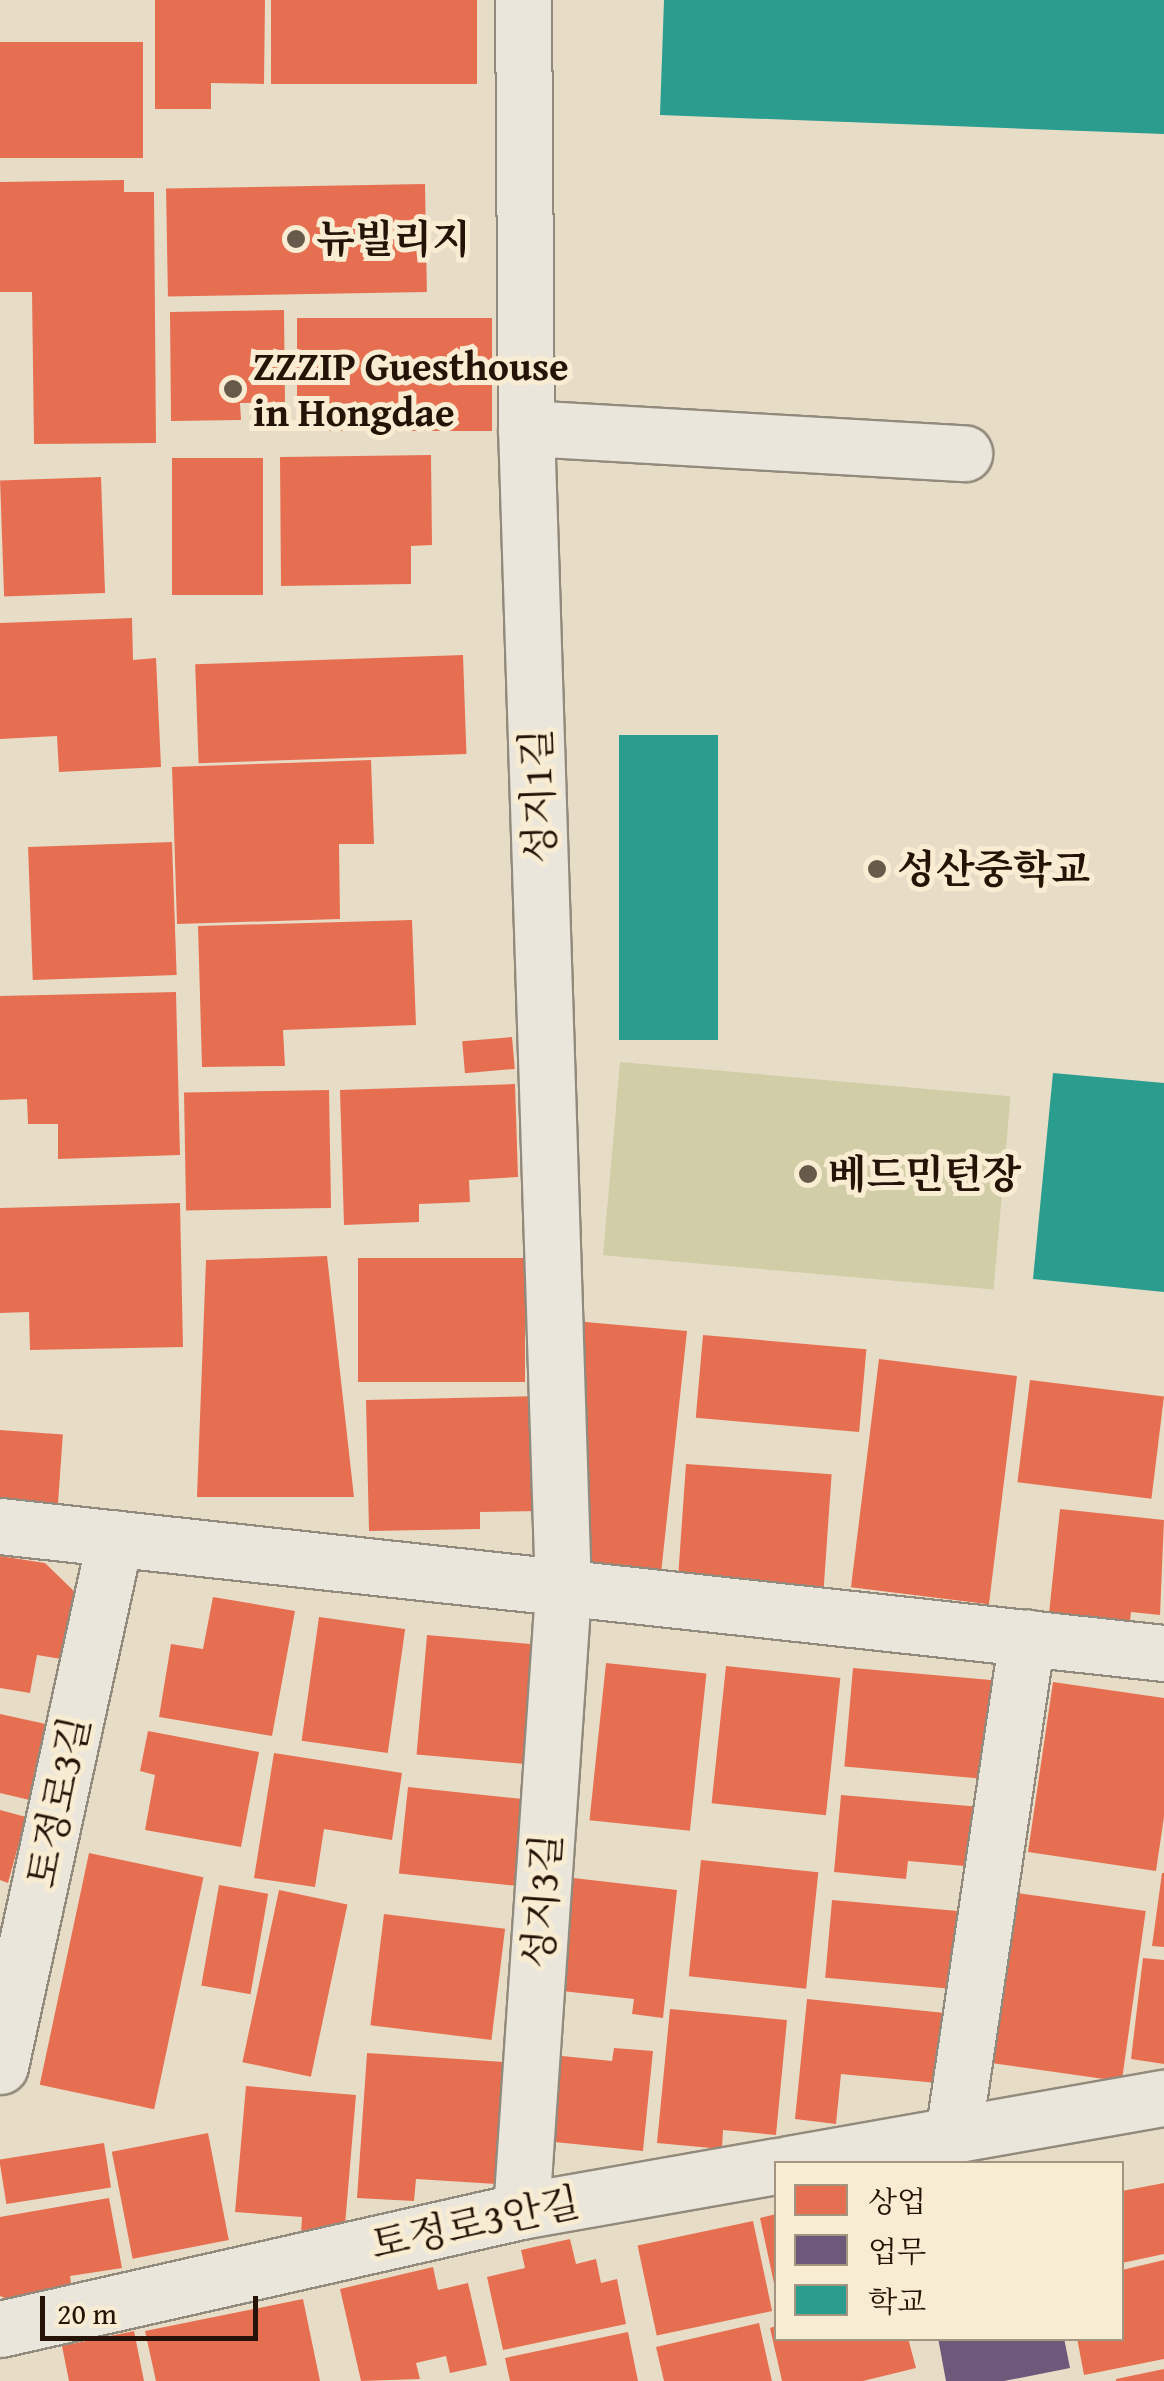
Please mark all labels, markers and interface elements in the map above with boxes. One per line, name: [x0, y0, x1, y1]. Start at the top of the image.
place label: 뉴빌리지: [316, 215, 471, 263]
marker: 뉴빌리지: [285, 228, 307, 250]
place label: ZZZIP Guesthouse in Hongdae: [253, 342, 569, 436]
marker: ZZZIP Guesthouse in Hongdae: [222, 378, 244, 400]
street label: 성지1길: [512, 728, 564, 864]
place label: 성산중학교: [897, 845, 1090, 893]
marker: 성산중학교: [866, 858, 888, 880]
place label: 베드민턴장: [828, 1150, 1021, 1198]
marker: 베드민턴장: [797, 1163, 819, 1185]
street label: 토정로3길: [16, 1712, 100, 1892]
street label: 성지3길: [513, 1832, 571, 1970]
legend: [774, 2161, 1124, 2341]
street label: 토정로3안길: [366, 2177, 584, 2269]
text: 상업: [868, 2179, 926, 2223]
text: 업무: [868, 2229, 926, 2273]
scale bar: [45, 2276, 262, 2338]
text: 학교: [868, 2279, 926, 2323]
text: 20 m: [57, 2291, 117, 2335]

